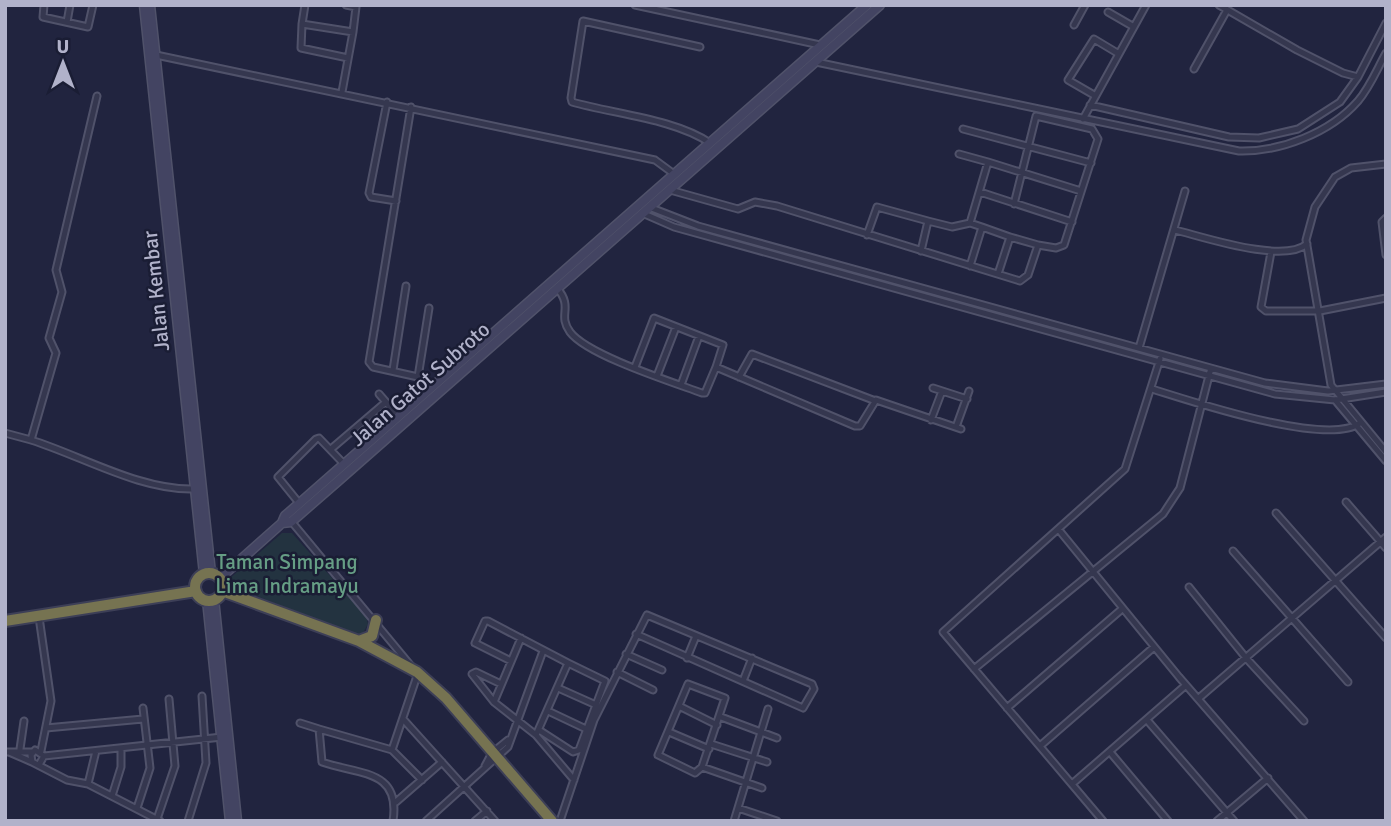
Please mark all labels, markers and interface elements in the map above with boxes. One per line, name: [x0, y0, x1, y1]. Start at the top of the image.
north arrow: [28, 28, 98, 98]
text: U: [57, 35, 69, 59]
street label: Jalan Kembar: [137, 229, 175, 353]
street label: Jalan Gatot Subroto: [345, 316, 495, 452]
park label: Taman Simpang Lima Indramayu: [215, 549, 359, 599]

